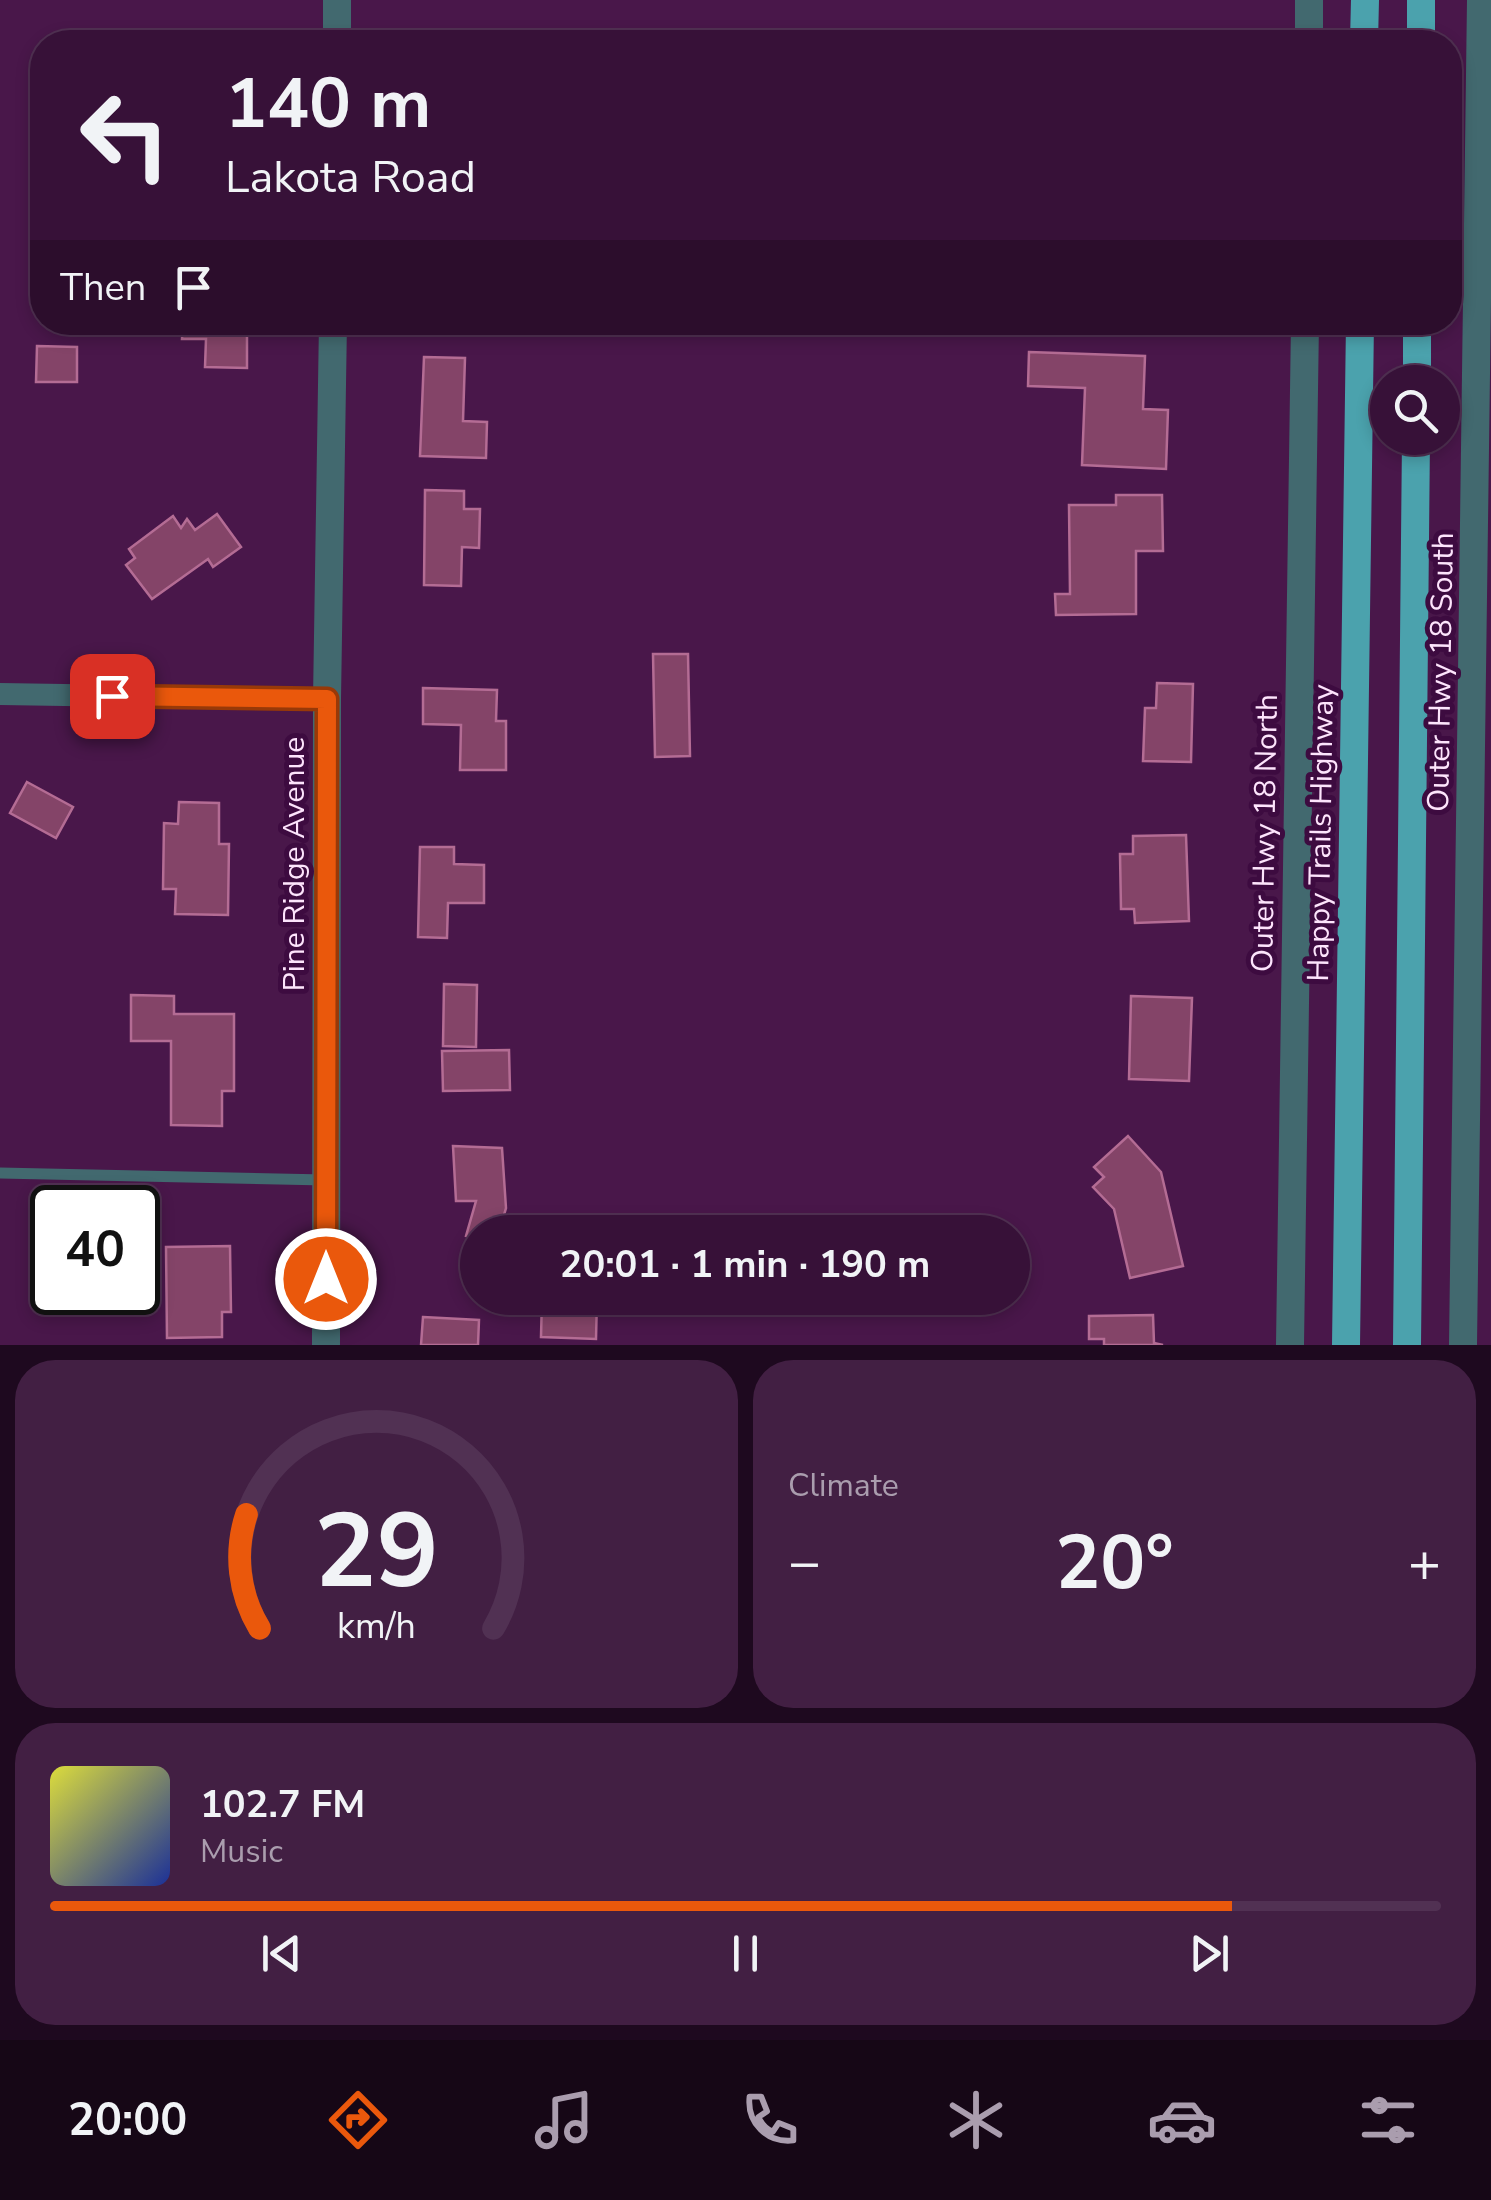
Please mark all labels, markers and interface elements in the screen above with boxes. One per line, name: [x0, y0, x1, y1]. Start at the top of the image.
text: 140 m: [225, 56, 431, 152]
icon: left: [60, 70, 190, 200]
text: Lakota Road: [225, 147, 476, 208]
icon: arrive: [166, 260, 221, 315]
text: Then: [60, 262, 146, 313]
map controls: [1370, 365, 1460, 455]
button: search: [1370, 365, 1460, 455]
street label: Outer Hwy 18 South: [1418, 532, 1464, 812]
pin: [70, 654, 155, 739]
icon: arrive: [85, 669, 140, 724]
street label: Happy Trails Highway: [1298, 684, 1344, 982]
street label: Outer Hwy 18 North: [1242, 694, 1288, 972]
street label: Pine Ridge Avenue: [274, 737, 315, 991]
speed limit sign: 40: [30, 1185, 160, 1315]
position arrow: [274, 1227, 378, 1331]
text: 20:01 · 1 min · 190 m: [560, 1239, 930, 1290]
text: Climate: [788, 1464, 899, 1507]
text: 29: [314, 1481, 439, 1623]
text: 20°: [1055, 1512, 1174, 1614]
text: −: [788, 1525, 821, 1600]
text: +: [1408, 1525, 1441, 1600]
text: km/h: [337, 1602, 416, 1651]
text: 102.7 FM: [200, 1779, 365, 1830]
text: Music: [200, 1830, 283, 1873]
icon: previous: [254, 1926, 309, 1981]
icon: pause: [718, 1926, 773, 1981]
icon: next: [1182, 1926, 1237, 1981]
icon: directions: [323, 2085, 393, 2155]
icon: music: [529, 2085, 599, 2155]
icon: phone: [735, 2085, 805, 2155]
icon: climate: [941, 2085, 1011, 2155]
icon: car: [1147, 2085, 1217, 2155]
icon: filters: [1353, 2085, 1423, 2155]
text: 20:00: [68, 2090, 187, 2151]

